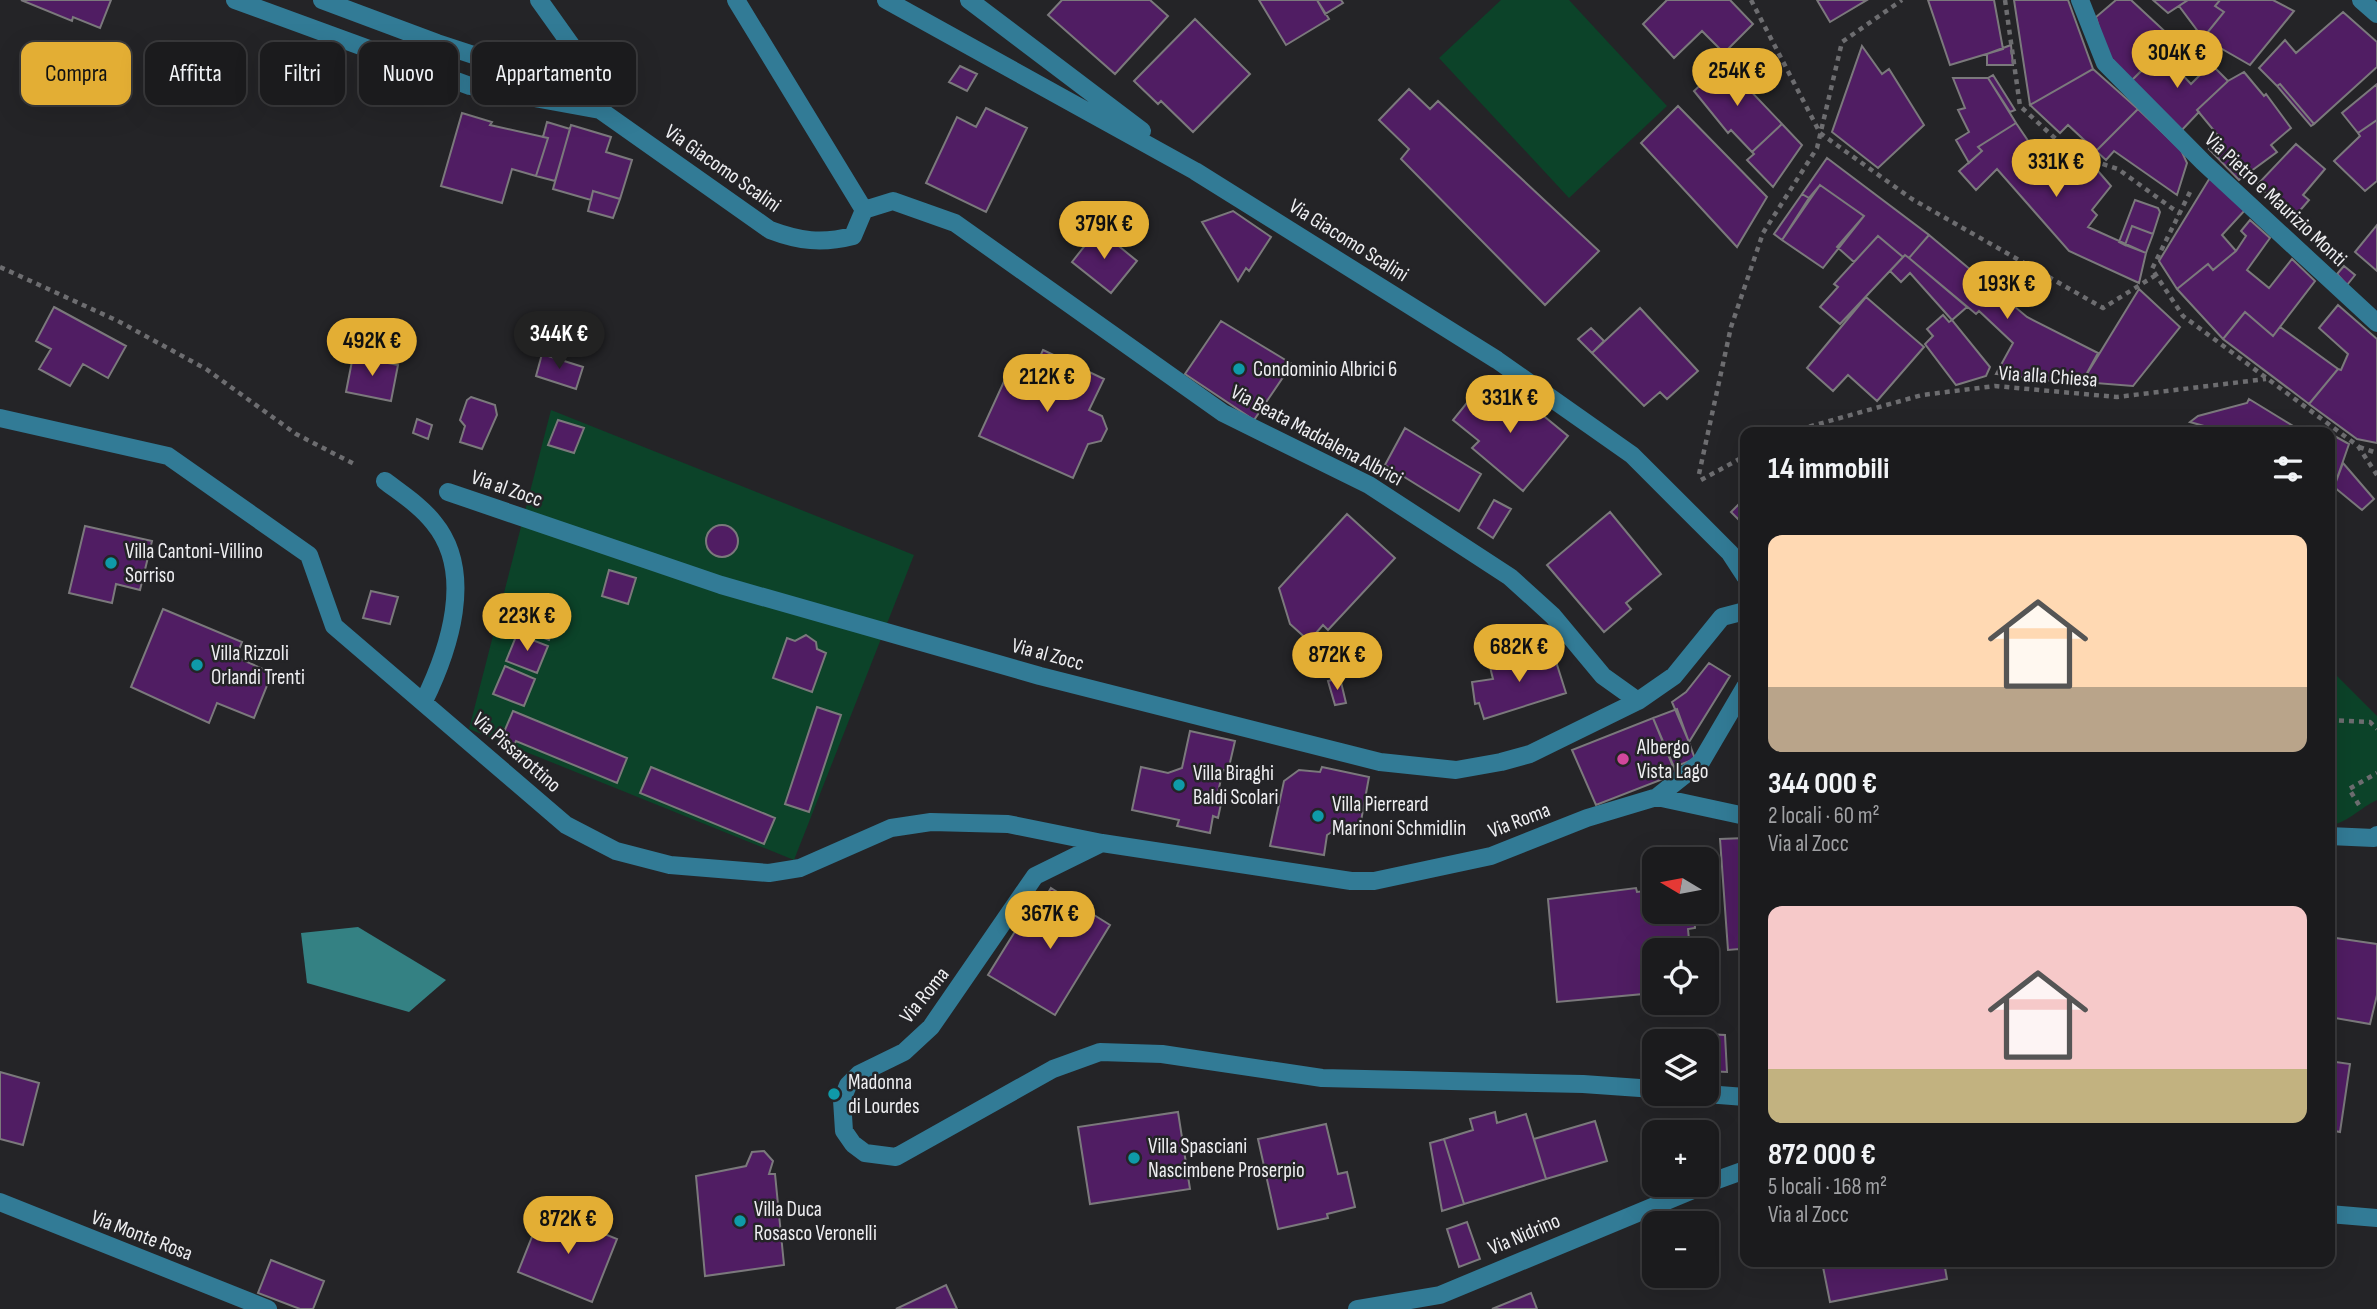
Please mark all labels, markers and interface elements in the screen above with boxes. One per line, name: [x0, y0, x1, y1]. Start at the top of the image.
pin: 304K €: [2120, 31, 2234, 90]
text: 304K €: [2148, 39, 2206, 67]
chip: Compra: [21, 42, 131, 105]
chip: Affitta: [145, 42, 246, 105]
chip: Filtri: [260, 42, 345, 105]
chip: Nuovo: [359, 42, 458, 105]
chip: Appartamento: [472, 42, 636, 105]
pin: 254K €: [1680, 48, 1794, 108]
text: 254K €: [1708, 57, 1766, 85]
street label: Via Giacomo Scalini: [660, 119, 786, 218]
street label: Via Pietro e Maurizio Monti: [2199, 127, 2352, 272]
pin: 331K €: [1999, 140, 2113, 199]
text: 331K €: [2028, 148, 2084, 176]
street label: Via Giacomo Scalini: [1284, 194, 1413, 287]
pin: 379K €: [1047, 202, 1161, 261]
text: 379K €: [1075, 210, 1133, 238]
pin: 193K €: [1950, 262, 2064, 321]
text: 193K €: [1979, 270, 2035, 298]
pin: 344K €: [502, 312, 616, 371]
pin: 492K €: [315, 318, 429, 378]
text: 344K €: [530, 320, 588, 348]
text: 492K €: [343, 327, 401, 355]
pin: 212K €: [990, 354, 1104, 414]
place label: Condominio Albrici 6: [1253, 357, 1397, 382]
marker: Condominio Albrici 6: [1231, 361, 1247, 377]
street label: Via alla Chiesa: [1998, 361, 2098, 392]
text: 212K €: [1019, 363, 1075, 391]
pin: 331K €: [1453, 376, 1567, 435]
street label: Via Beata Maddalena Albrici: [1226, 379, 1407, 491]
text: 331K €: [1482, 384, 1538, 412]
icon: filters: [2269, 450, 2307, 488]
text: 14 immobili: [1768, 451, 1889, 487]
street label: Via al Zocc: [468, 465, 546, 512]
place label: Villa Cantoni-Villino Sorriso: [125, 539, 263, 588]
marker: Villa Cantoni-Villino Sorriso: [103, 555, 119, 571]
icon: home: [1975, 581, 2101, 707]
pin: 223K €: [470, 594, 584, 653]
text: 223K €: [498, 602, 556, 630]
pin: 682K €: [1462, 624, 1576, 684]
pin: 872K €: [1280, 632, 1394, 692]
street label: Via al Zocc: [1009, 633, 1087, 676]
text: 682K €: [1490, 633, 1548, 661]
place label: Villa Rizzoli Orlandi Trenti: [211, 641, 305, 690]
text: 872K €: [1308, 641, 1366, 669]
marker: Villa Rizzoli Orlandi Trenti: [189, 657, 205, 673]
street label: Via Pissarottino: [467, 707, 566, 798]
place label: Albergo Vista Lago: [1636, 735, 1708, 784]
marker: Albergo Vista Lago: [1615, 751, 1631, 767]
place label: Villa Biraghi Baldi Scolari: [1193, 761, 1278, 810]
text: 344 000 €: [1768, 766, 1877, 802]
marker: Villa Biraghi Baldi Scolari: [1171, 777, 1187, 793]
place label: Villa Pierreard Marinoni Schmidlin: [1332, 792, 1466, 841]
street label: Via Roma: [1485, 797, 1554, 844]
text: 2 locali · 60 m²: [1768, 802, 1880, 830]
marker: Villa Pierreard Marinoni Schmidlin: [1310, 808, 1326, 824]
text: Via al Zocc: [1768, 830, 1849, 858]
north arrow: [1642, 847, 1718, 924]
map controls: [1642, 847, 1719, 1288]
pin: 367K €: [993, 892, 1107, 951]
text: 367K €: [1021, 900, 1079, 928]
button: locate: [1642, 938, 1719, 1015]
icon: home: [1975, 952, 2101, 1078]
street label: Via Roma: [894, 962, 954, 1028]
button: layers: [1642, 1029, 1719, 1106]
place label: Madonna di Lourdes: [848, 1070, 919, 1119]
marker: Madonna di Lourdes: [826, 1086, 842, 1102]
button: +: [1642, 1120, 1719, 1197]
place label: Villa Spasciani Nascimbene Proserpio: [1148, 1134, 1305, 1183]
text: 872 000 €: [1768, 1137, 1876, 1173]
marker: Villa Spasciani Nascimbene Proserpio: [1126, 1150, 1142, 1166]
text: 5 locali · 168 m²: [1768, 1173, 1887, 1201]
pin: 872K €: [511, 1196, 625, 1256]
place label: Villa Duca Rosasco Veronelli: [754, 1197, 877, 1246]
text: Via al Zocc: [1768, 1201, 1849, 1229]
street label: Via Monte Rosa: [87, 1205, 196, 1266]
text: 872K €: [539, 1205, 597, 1233]
street label: Via Nidrino: [1484, 1208, 1564, 1261]
button: −: [1642, 1211, 1719, 1288]
marker: Villa Duca Rosasco Veronelli: [732, 1213, 748, 1229]

